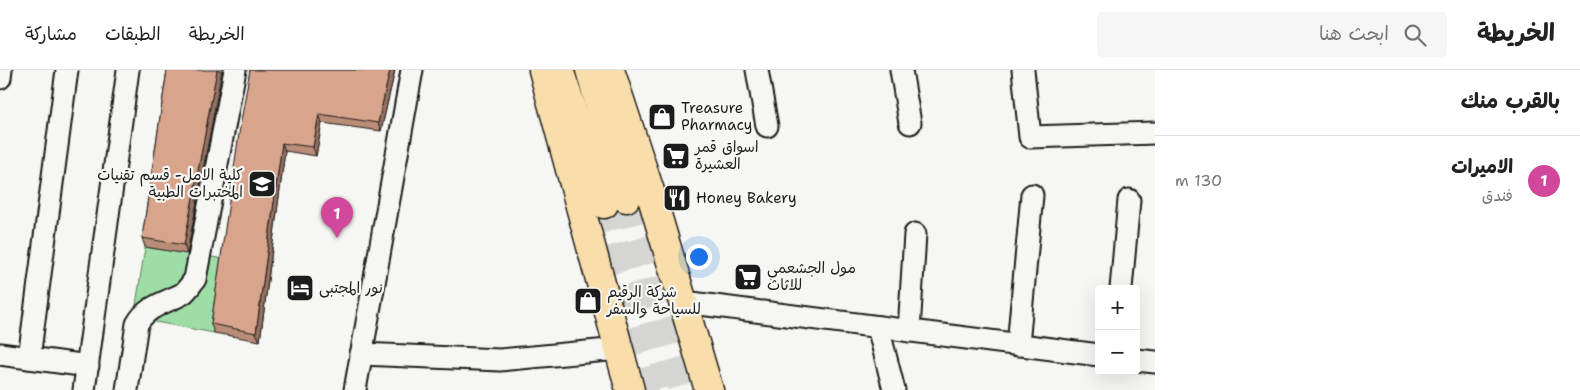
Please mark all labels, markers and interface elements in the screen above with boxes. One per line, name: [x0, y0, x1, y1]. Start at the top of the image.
search box: [1097, 12, 1447, 57]
text: الخريطة: [1477, 17, 1555, 49]
text: ابحث هنا: [1319, 21, 1389, 46]
icon: search: [1401, 21, 1429, 49]
text: مشاركة: [25, 22, 77, 46]
text: الطبقات: [105, 22, 161, 46]
text: الخريطة: [189, 22, 245, 46]
text: بالقرب منك: [1461, 87, 1560, 115]
place label: Treasure Pharmacy: [681, 98, 752, 135]
shop icon: Treasure Pharmacy: [647, 102, 677, 132]
place label: اسواق قمر العشيرة: [693, 137, 759, 174]
supermarket icon: اسواق قمر العشيرة: [661, 141, 691, 171]
text: الاميرات: [1451, 154, 1513, 179]
place label: كلية الامل- قسم تقنيات المختبرات الطبية: [97, 165, 243, 202]
school or university icon: كلية الامل- قسم تقنيات المختبرات الطبية: [247, 169, 277, 199]
text: 130 m: [1175, 170, 1222, 191]
text: 1: [1540, 170, 1548, 191]
restaurant icon: Honey Bakery: [662, 183, 692, 213]
text: فندق: [1482, 185, 1513, 206]
place label: Honey Bakery: [696, 188, 797, 208]
pin: 1: [321, 197, 353, 238]
your location: [686, 244, 712, 270]
place label: مول الجشعمي للاثاث: [767, 258, 856, 295]
supermarket icon: مول الجشعمي للاثاث: [733, 262, 763, 292]
hotel icon: نور المجتبى: [285, 273, 315, 303]
place label: نور المجتبى: [319, 278, 383, 298]
place label: شركة الرقيم للسياحة والسفر: [606, 282, 701, 319]
map controls: [1095, 285, 1140, 375]
button: +: [1095, 285, 1140, 330]
shop icon: شركة الرقيم للسياحة والسفر: [573, 286, 603, 316]
button: −: [1095, 330, 1140, 375]

